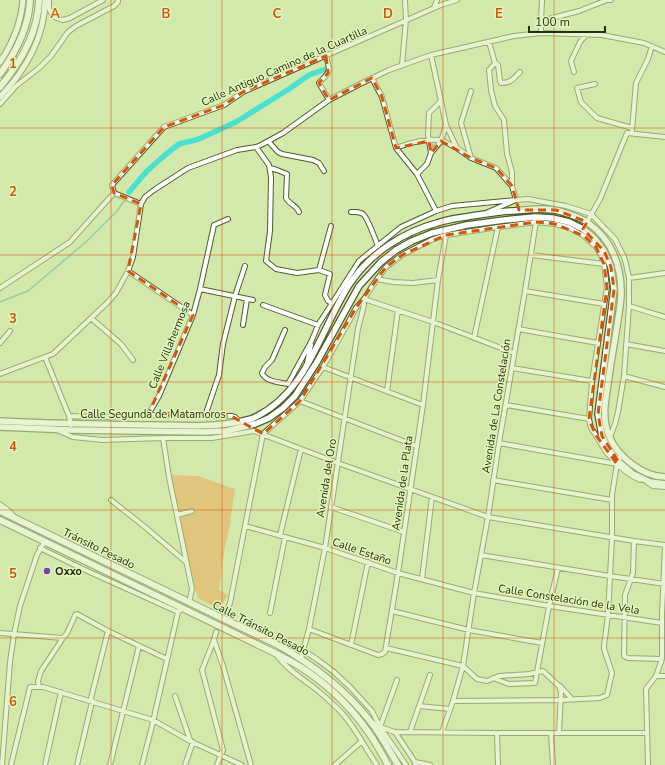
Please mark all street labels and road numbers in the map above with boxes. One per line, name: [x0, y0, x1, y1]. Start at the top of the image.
street label: Calle Antiguo Camino de la Cuartilla: [199, 23, 370, 110]
street label: Calle Villahermosa: [145, 299, 194, 391]
street label: Avenida de La Constelación: [478, 338, 515, 474]
street label: Calle Segunda de Matamoros: [80, 407, 226, 422]
street label: Avenida de la Plata: [388, 434, 417, 532]
street label: Avenida del Oro: [313, 437, 340, 519]
street label: Tránsito Pesado: [60, 524, 137, 572]
street label: Calle Estaño: [330, 534, 394, 569]
street label: Calle Constelación de la Vela: [497, 581, 641, 618]
street label: Calle Tránsito Pesado: [210, 598, 312, 659]

